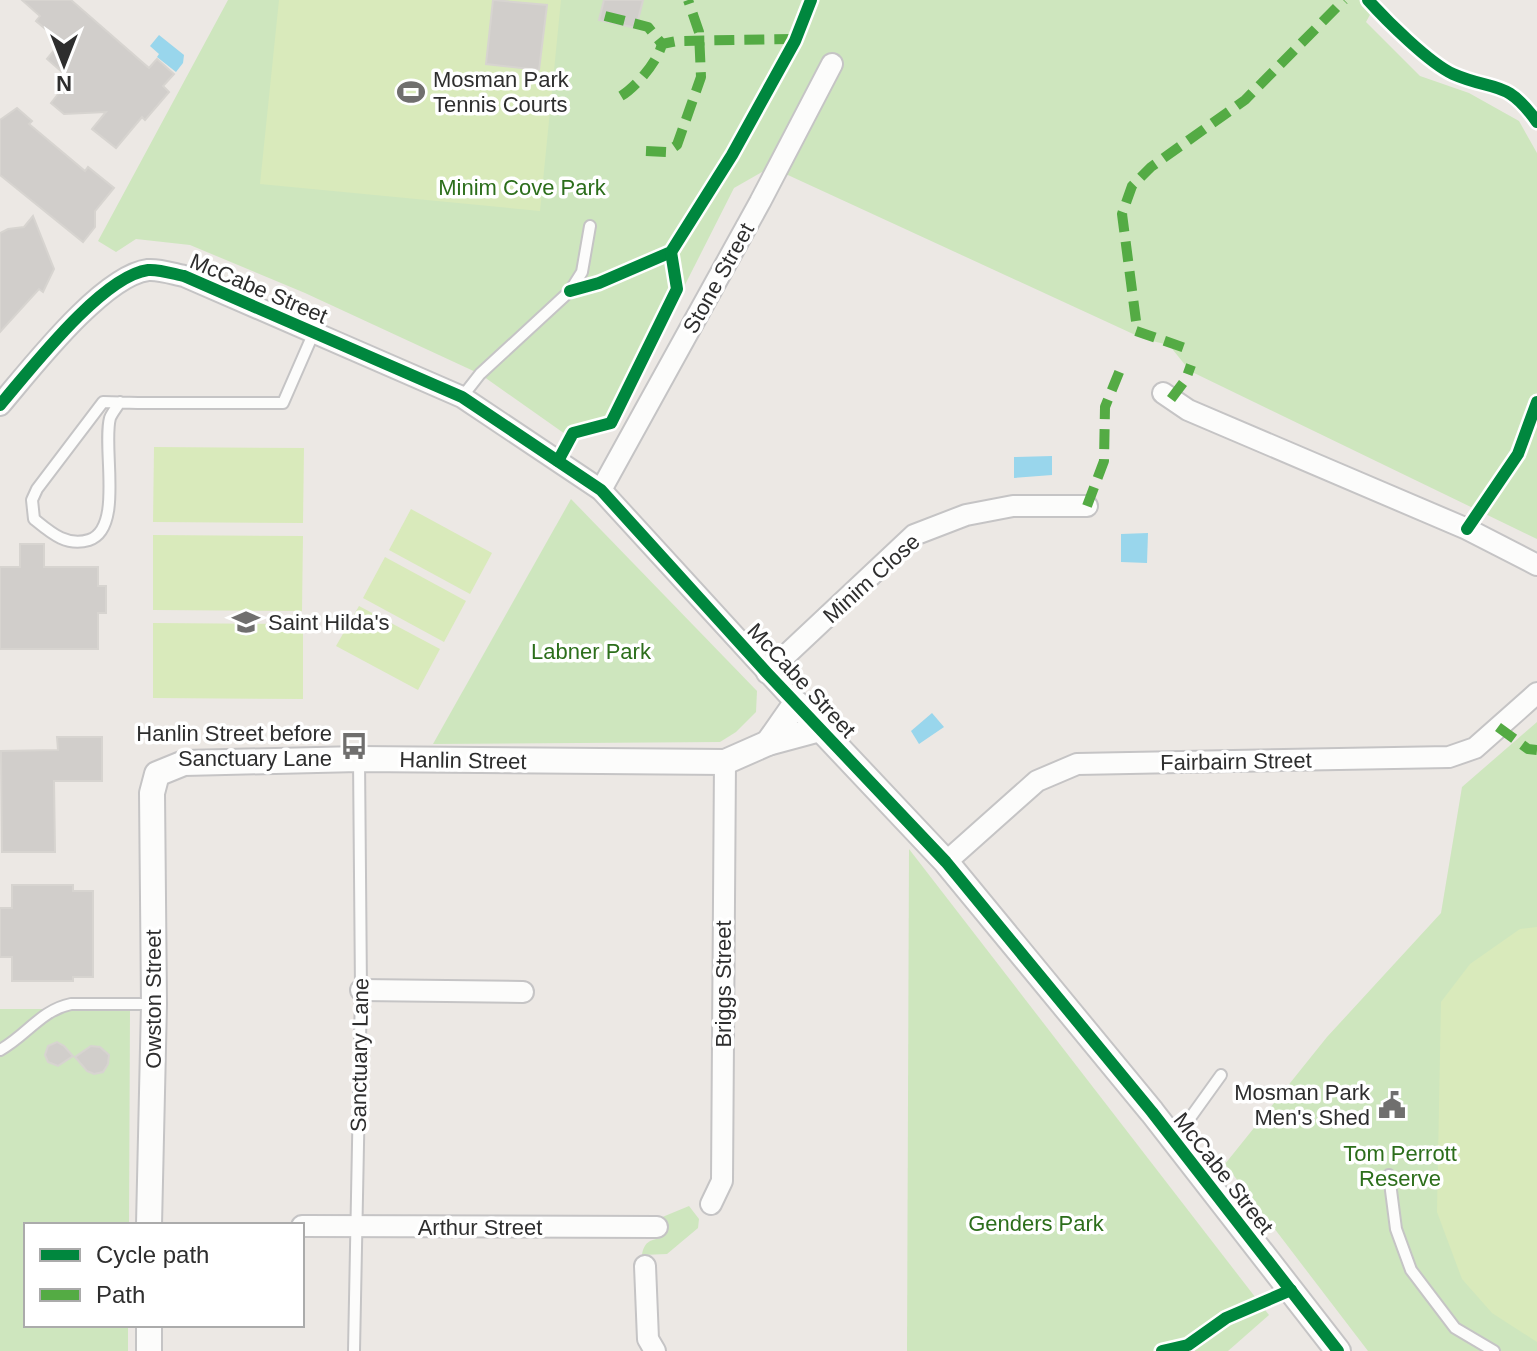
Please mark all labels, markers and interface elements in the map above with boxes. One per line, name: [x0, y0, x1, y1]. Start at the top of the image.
north arrow: [24, 24, 104, 104]
place label: Mosman Park Tennis Courts: [433, 67, 570, 117]
text: N: [56, 71, 72, 96]
sports icon: Mosman Park Tennis Courts: [396, 77, 426, 107]
park label: Minim Cove Park: [438, 175, 607, 200]
street label: Stone Street: [678, 219, 759, 338]
street label: McCabe Street: [186, 248, 331, 329]
street label: Minim Close: [818, 529, 925, 628]
school or university icon: Saint Hilda's: [231, 607, 261, 637]
place label: Saint Hilda's: [268, 610, 390, 635]
street label: McCabe Street: [742, 618, 861, 743]
park label: Labner Park: [531, 639, 652, 664]
place label: Hanlin Street before Sanctuary Lane: [136, 721, 332, 771]
bus stop icon: Hanlin Street before Sanctuary Lane: [339, 731, 369, 761]
street label: Hanlin Street: [399, 747, 527, 774]
street label: Fairbairn Street: [1160, 748, 1312, 775]
street label: Briggs Street: [711, 920, 736, 1048]
street label: Owston Street: [141, 929, 166, 1069]
street label: Sanctuary Lane: [346, 978, 373, 1132]
place label: Mosman Park Men's Shed: [1234, 1080, 1371, 1130]
public building icon: Mosman Park Men's Shed: [1377, 1090, 1407, 1120]
street label: McCabe Street: [1169, 1108, 1279, 1239]
park label: Tom Perrott Reserve: [1343, 1141, 1457, 1191]
park label: Genders Park: [968, 1211, 1105, 1236]
street label: Arthur Street: [418, 1215, 542, 1240]
legend: [24, 1223, 304, 1327]
text: Cycle path: [96, 1241, 209, 1268]
text: Path: [96, 1281, 145, 1308]

